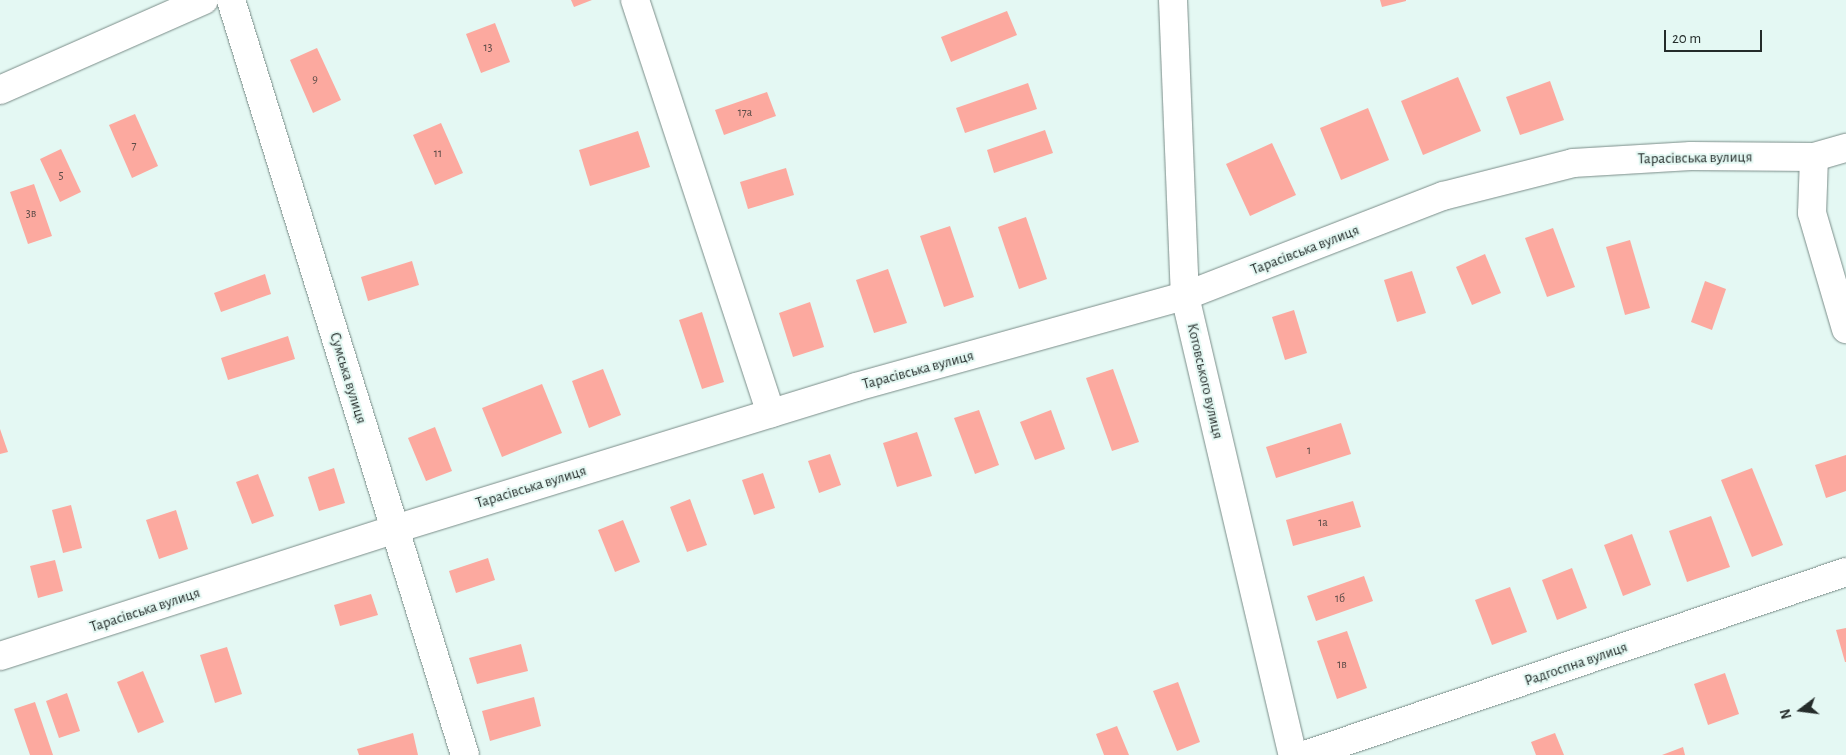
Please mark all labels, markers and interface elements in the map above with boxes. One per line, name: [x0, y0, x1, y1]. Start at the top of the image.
scale bar: [1666, 20, 1764, 52]
text: 20 m: [1672, 31, 1701, 46]
house number: 13: [483, 41, 493, 55]
house number: 9: [312, 73, 318, 87]
house number: 17а: [738, 106, 752, 120]
house number: 7: [131, 139, 137, 153]
house number: 11: [434, 147, 442, 161]
street label: Тарасівська вулиця: [1638, 148, 1752, 168]
house number: 5: [58, 169, 64, 183]
house number: 3в: [26, 207, 36, 221]
street label: Тарасівська вулиця: [1248, 221, 1362, 279]
street label: Котовського вулиця: [1183, 321, 1227, 441]
street label: Сумська вулиця: [326, 330, 370, 426]
street label: Тарасівська вулиця: [860, 346, 976, 394]
house number: 1: [1307, 444, 1311, 458]
street label: Тарасівська вулиця: [474, 462, 588, 512]
house number: 1а: [1318, 516, 1328, 530]
street label: Тарасівська вулиця: [88, 584, 202, 636]
house number: 1б: [1335, 592, 1345, 606]
street label: Радгоспна вулиця: [1522, 638, 1630, 690]
house number: 1в: [1337, 658, 1347, 672]
north arrow: [1776, 685, 1826, 735]
text: N: [1778, 707, 1795, 720]

